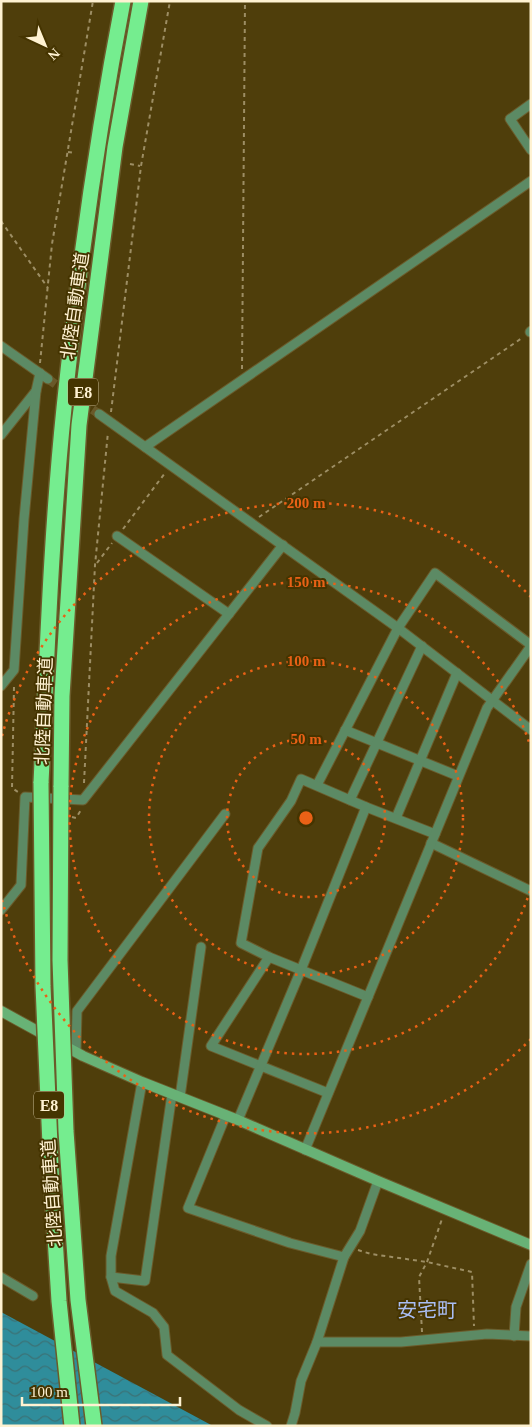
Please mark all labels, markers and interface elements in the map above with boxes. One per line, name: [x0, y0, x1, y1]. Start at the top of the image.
north arrow: [20, 20, 70, 70]
text: N: [45, 45, 63, 63]
street label: 北陸自動車道: [58, 251, 92, 361]
road number: E8: [68, 378, 98, 406]
text: 200 m: [287, 495, 326, 511]
text: 150 m: [287, 574, 326, 590]
text: 100 m: [287, 653, 326, 669]
street label: 北陸自動車道: [32, 657, 56, 765]
text: 50 m: [290, 731, 322, 747]
centre of rings: [297, 809, 315, 827]
road number: E8: [34, 1092, 64, 1118]
street label: 北陸自動車道: [38, 1138, 66, 1248]
district label: 安宅町: [397, 1299, 457, 1321]
scale bar: [22, 1374, 180, 1406]
text: 100 m: [30, 1384, 68, 1400]

